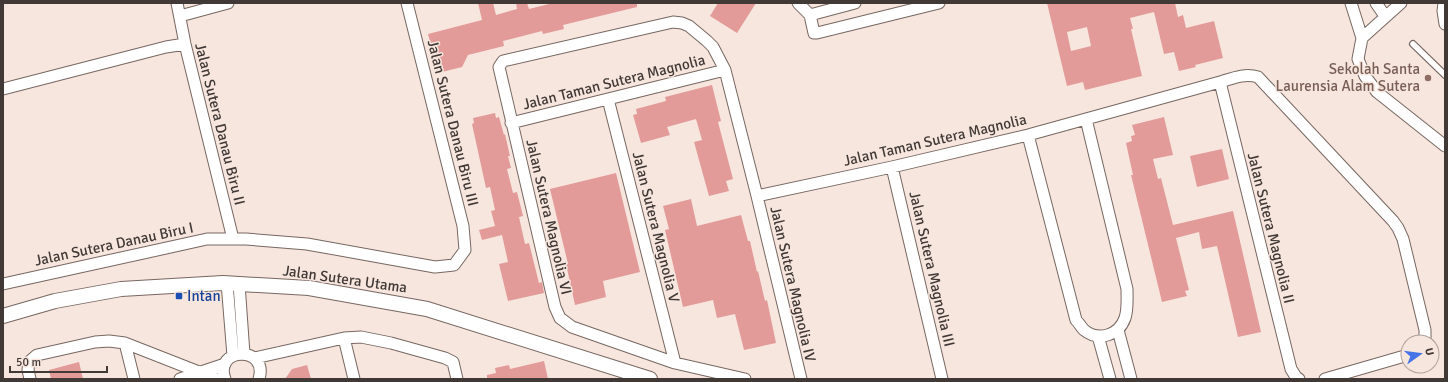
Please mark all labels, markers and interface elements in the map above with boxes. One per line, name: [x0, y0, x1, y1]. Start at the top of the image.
street label: Jalan Sutera Danau Biru III: [424, 38, 482, 208]
street label: Jalan Sutera Danau Biru II: [191, 41, 249, 207]
street label: Jalan Taman Sutera Magnolia: [521, 51, 707, 113]
place label: Sekolah Santa Laurensia Alam Sutera: [1276, 60, 1420, 95]
marker: Sekolah Santa Laurensia Alam Sutera: [1423, 73, 1433, 83]
street label: Jalan Taman Sutera Magnolia: [842, 110, 1028, 170]
street label: Jalan Sutera Magnolia VI: [522, 138, 576, 296]
street label: Jalan Sutera Magnolia V: [629, 150, 684, 304]
street label: Jalan Sutera Magnolia II: [1244, 151, 1298, 305]
street label: Jalan Sutera Magnolia III: [905, 190, 959, 348]
street label: Jalan Sutera Magnolia IV: [766, 205, 820, 364]
street label: Jalan Sutera Danau Biru I: [33, 218, 195, 270]
street label: Jalan Sutera Utama: [282, 261, 408, 297]
place label: Intan: [187, 287, 221, 305]
marker: Intan: [174, 291, 184, 301]
north arrow: [1400, 334, 1440, 374]
text: U: [1422, 347, 1436, 357]
scale bar: [10, 348, 107, 374]
text: 50 m: [16, 355, 41, 370]

